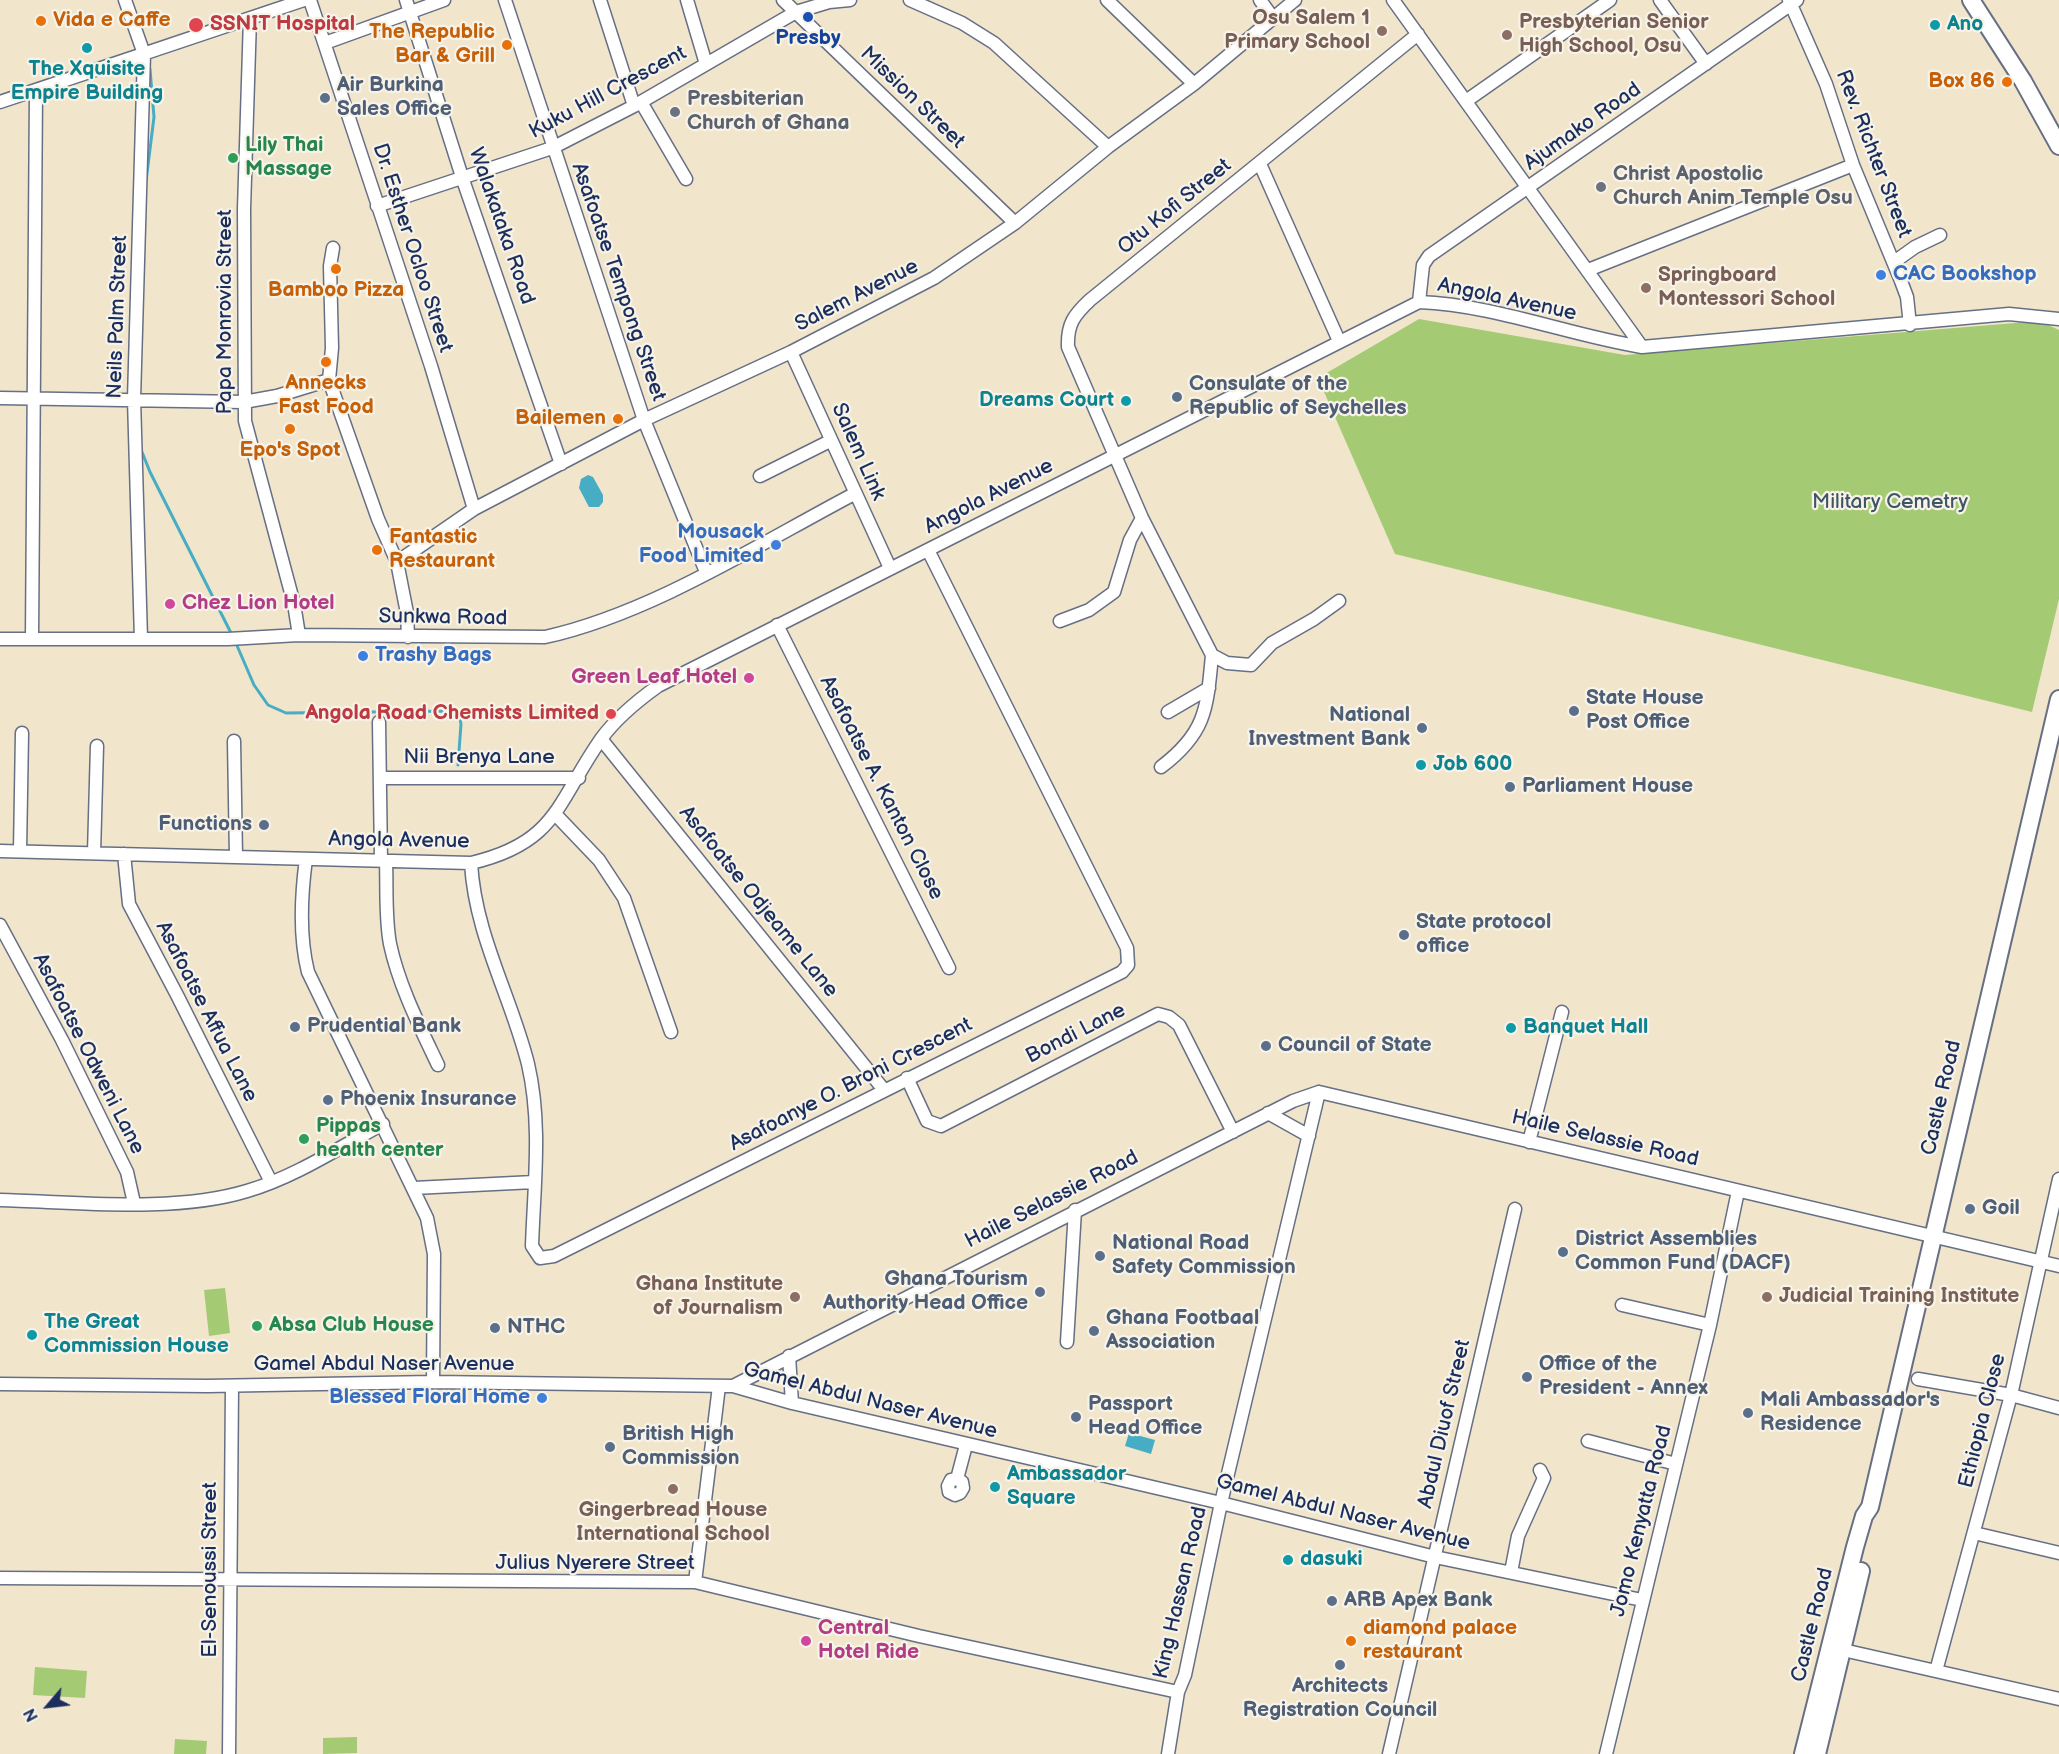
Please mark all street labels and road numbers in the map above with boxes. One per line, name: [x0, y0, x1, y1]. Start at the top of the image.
street label: Kuku Hill Crescent: [525, 41, 691, 145]
street label: Mission Street: [854, 42, 970, 154]
street label: Rev. Richter Street: [1829, 67, 1917, 241]
street label: Ajumako Road: [1520, 77, 1646, 177]
street label: Dr. Esther Ocloo Street: [366, 140, 458, 356]
street label: Walakataka Road: [462, 144, 540, 308]
street label: Otu Kofi Street: [1113, 154, 1237, 260]
street label: Asafoatse Tempong Street: [565, 160, 671, 404]
street label: Papa Monrovia Street: [213, 209, 239, 415]
street label: Neils Palm Street: [103, 235, 133, 399]
street label: Salem Avenue: [791, 254, 923, 338]
street label: Angola Avenue: [1435, 273, 1579, 327]
street label: Salem Link: [825, 399, 891, 505]
street label: Angola Avenue: [920, 454, 1058, 540]
street label: Sunkwa Road: [378, 604, 508, 632]
street label: Asafoatse A. Kanton Close: [814, 672, 948, 904]
street label: Nii Brenya Lane: [403, 745, 555, 771]
street label: Asafoatse Odjeame Lane: [673, 801, 843, 1003]
street label: Angola Avenue: [328, 827, 470, 855]
street label: Asafoatse Affua Lane: [150, 917, 262, 1107]
street label: Asafoatse Odweni Lane: [26, 949, 150, 1159]
street label: Bondi Lane: [1022, 998, 1130, 1070]
street label: Asafoanye O. Broni Crescent: [725, 1013, 977, 1157]
street label: Castle Road: [1917, 1038, 1967, 1158]
street label: Haile Selassie Road: [1509, 1105, 1701, 1173]
street label: Haile Selassie Road: [961, 1145, 1143, 1255]
street label: Abdul Diuof Street: [1413, 1337, 1477, 1511]
street label: Ethiopia Close: [1954, 1351, 2012, 1491]
street label: Gamel Abdul Naser Avenue: [254, 1352, 514, 1378]
street label: Gamel Abdul Naser Avenue: [740, 1357, 1000, 1445]
street label: Jomo Kenyatta Road: [1606, 1423, 1678, 1619]
street label: Gamel Abdul Naser Avenue: [1213, 1469, 1473, 1557]
street label: El-Senoussi Street: [198, 1482, 224, 1658]
street label: King Hassan Road: [1149, 1504, 1213, 1682]
street label: Julius Nyerere Street: [496, 1551, 694, 1577]
street label: Castle Road: [1787, 1565, 1839, 1685]

